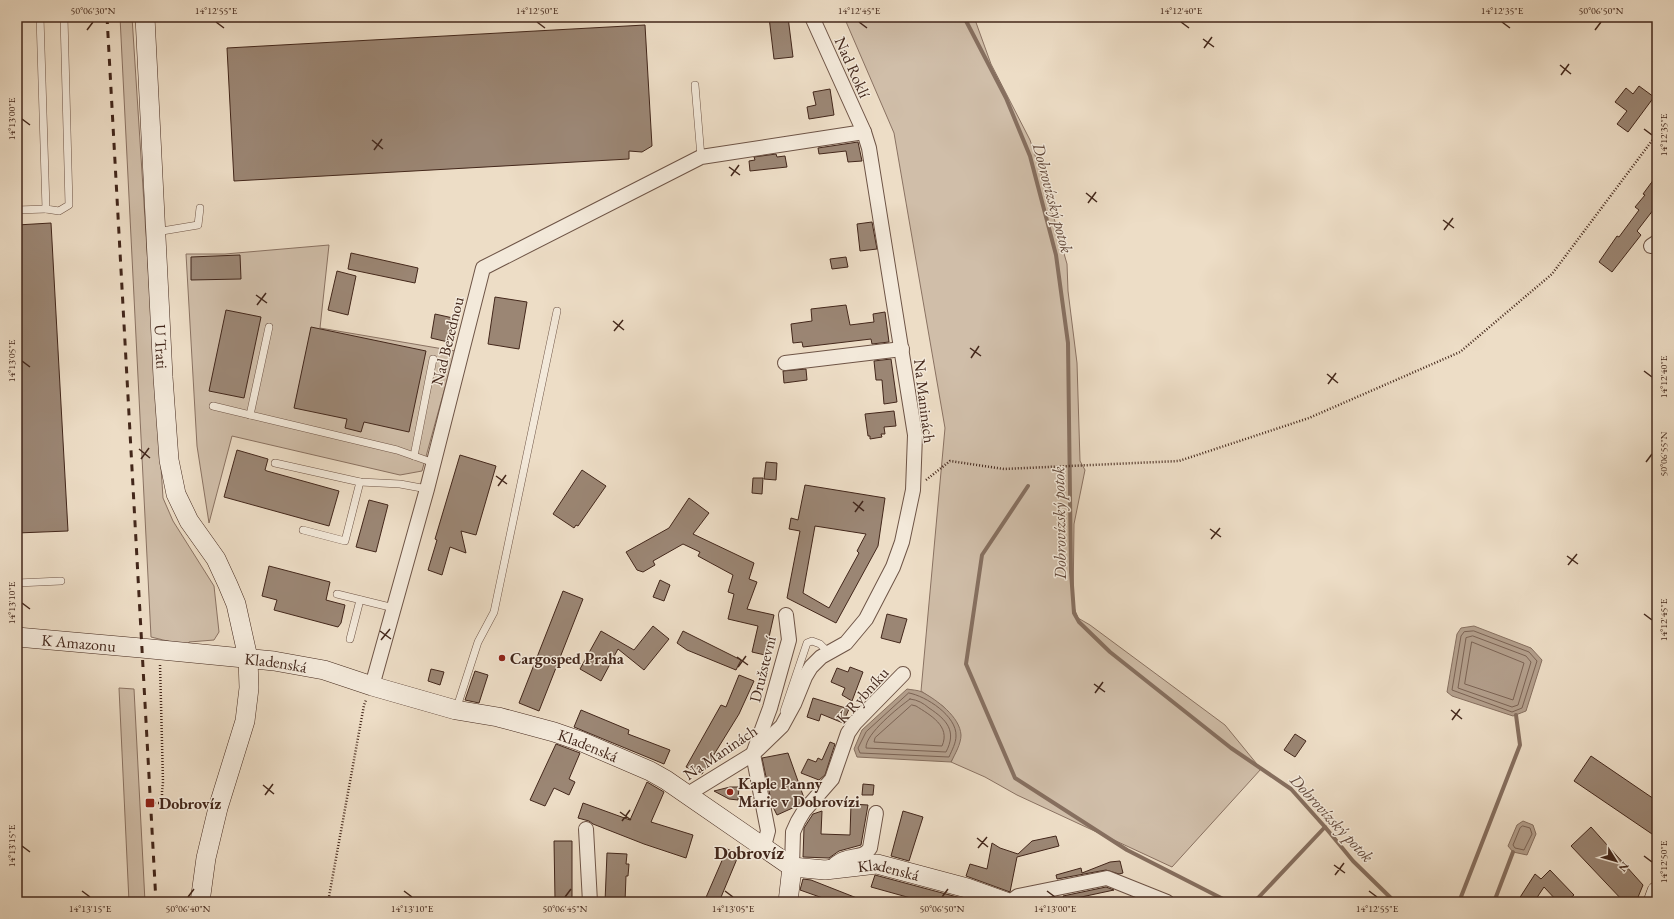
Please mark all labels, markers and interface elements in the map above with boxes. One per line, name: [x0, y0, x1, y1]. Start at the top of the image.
text: 50°06'30"N: [71, 4, 116, 17]
text: 14°12'55"E: [195, 4, 238, 17]
text: 14°12'50"E: [516, 4, 559, 17]
text: 14°12'45"E: [838, 4, 881, 17]
text: 14°12'40"E: [1160, 4, 1203, 17]
text: 14°12'35"E: [1481, 4, 1524, 17]
text: 50°06'50"N: [1579, 4, 1624, 17]
street label: Nad Roklí: [830, 33, 875, 101]
text: 14°13'00"E: [5, 97, 18, 140]
text: 14°12'35"E: [1657, 113, 1670, 156]
water label: Dobrovízský potok: [1027, 139, 1078, 256]
street label: Nad Bezednou: [426, 294, 469, 388]
street label: U Trati: [149, 324, 173, 370]
text: 14°13'05"E: [5, 339, 18, 382]
text: 14°12'40"E: [1657, 355, 1670, 398]
street label: Na Maninách: [909, 358, 940, 444]
text: 50°06'55"N: [1657, 431, 1670, 476]
water label: Dobrovízský potok: [1047, 466, 1071, 581]
text: 14°13'10"E: [5, 581, 18, 624]
text: 14°12'45"E: [1657, 598, 1670, 641]
street label: K Amazonu: [41, 629, 117, 657]
street label: Družstevní: [744, 634, 781, 704]
street label: Kladenská: [243, 648, 309, 678]
place label: Cargosped Praha: [510, 648, 625, 669]
marker: Cargosped Praha: [497, 653, 507, 663]
street label: K Rybníku: [831, 662, 894, 728]
street label: Na Maninách: [679, 720, 761, 785]
street label: Kladenská: [555, 724, 622, 767]
water label: Dobrovízský potok: [1285, 768, 1379, 867]
place label: Kaple Panny Marie v Dobrovízi: [738, 773, 860, 812]
marker: Kaple Panny Marie v Dobrovízi: [725, 787, 735, 797]
place label: Dobrovíz: [159, 793, 221, 814]
marker: Dobrovíz: [144, 797, 156, 809]
text: 14°13'15"E: [5, 824, 18, 867]
text: 14°12'50"E: [1657, 840, 1670, 883]
district label: Dobrovíz: [714, 841, 784, 864]
north arrow: [1596, 841, 1636, 881]
street label: Kladenská: [856, 854, 922, 886]
text: N: [1616, 859, 1632, 875]
text: 14°13'15"E: [69, 902, 112, 915]
text: 50°06'40"N: [166, 902, 211, 915]
text: 14°13'10"E: [391, 902, 434, 915]
text: 50°06'45"N: [543, 902, 588, 915]
text: 14°13'05"E: [712, 902, 755, 915]
text: 50°06'50"N: [920, 902, 965, 915]
text: 14°13'00"E: [1034, 902, 1077, 915]
text: 14°12'55"E: [1356, 902, 1399, 915]

